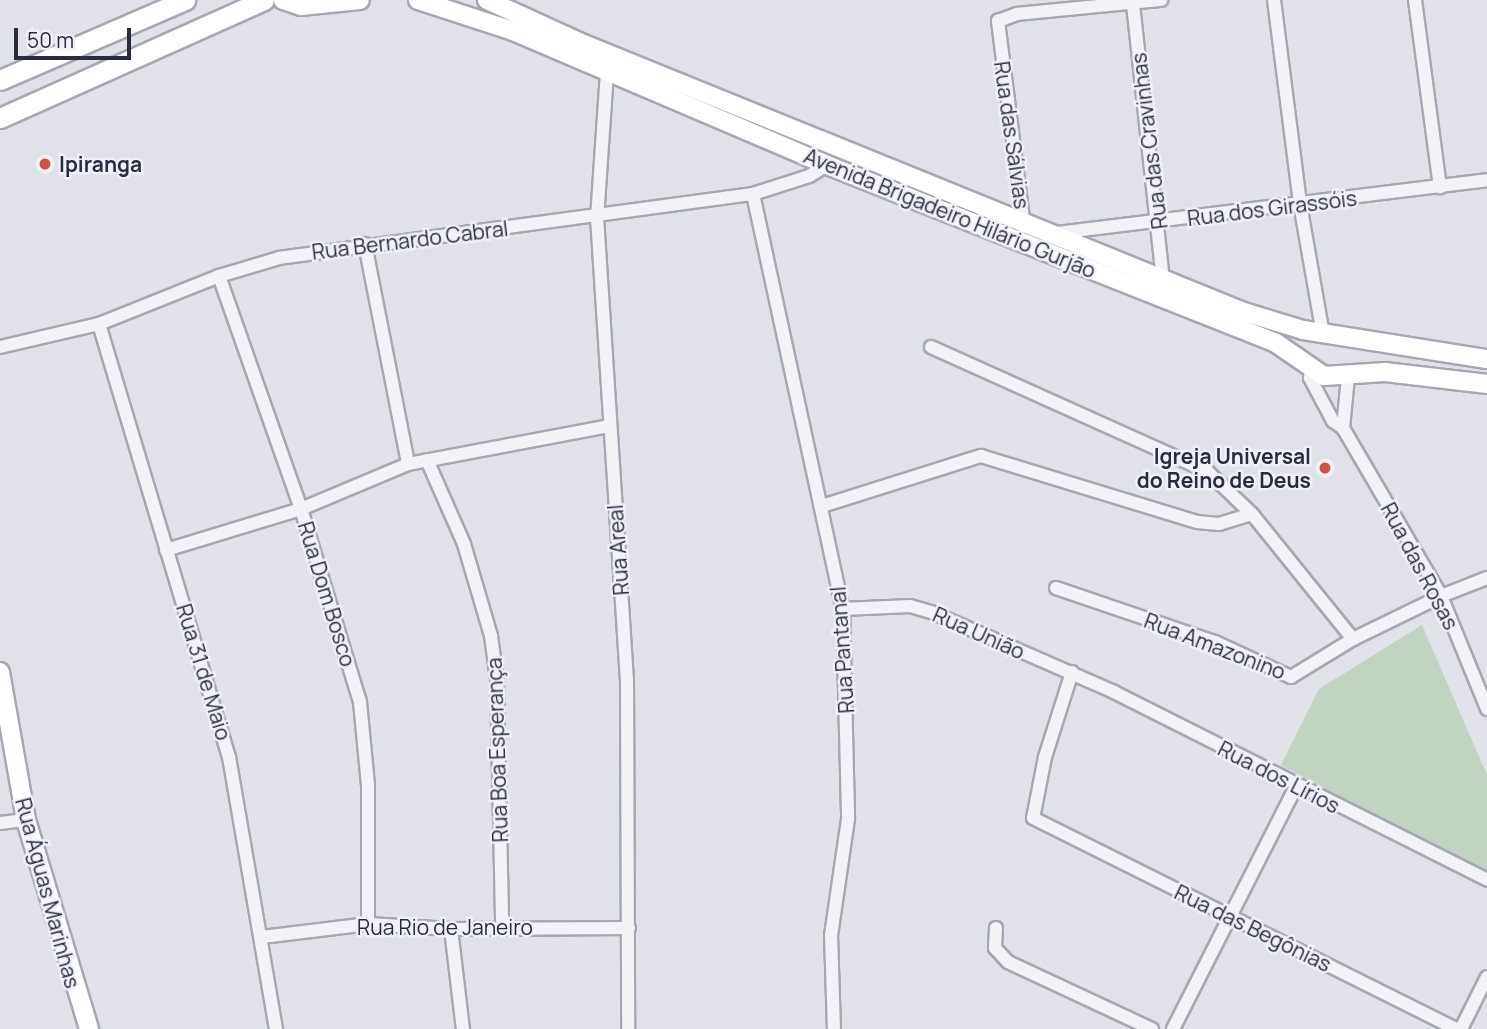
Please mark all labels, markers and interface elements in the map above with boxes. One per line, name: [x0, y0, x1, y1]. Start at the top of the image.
scale bar: [18, 14, 135, 58]
text: 50 m: [27, 26, 74, 54]
street label: Rua das Cravinhas: [1126, 51, 1172, 231]
street label: Rua das Sálvias: [989, 60, 1035, 210]
street label: Avenida Brigadeiro Hilário Gurjão: [800, 143, 1100, 283]
place label: Ipiranga: [59, 151, 142, 177]
marker: Ipiranga: [37, 156, 53, 172]
street label: Rua dos Girassóis: [1186, 185, 1358, 231]
street label: Rua Bernardo Cabral: [310, 215, 510, 265]
place label: Igreja Universal do Reino de Deus: [1137, 443, 1311, 493]
marker: Igreja Universal do Reino de Deus: [1317, 460, 1333, 476]
street label: Rua das Rosas: [1376, 498, 1464, 634]
street label: Rua Areal: [602, 504, 634, 596]
street label: Rua Dom Bosco: [293, 519, 361, 669]
street label: Rua Pantanal: [825, 586, 859, 714]
street label: Rua 31 de Maio: [171, 601, 237, 743]
street label: Rua União: [929, 602, 1029, 664]
street label: Rua Amazonino: [1141, 607, 1289, 685]
street label: Rua Boa Esperança: [481, 657, 513, 843]
street label: Rua dos Lírios: [1214, 736, 1344, 818]
street label: Rua Águas Marinhas: [10, 795, 86, 991]
street label: Rua das Begônias: [1171, 879, 1335, 977]
street label: Rua Rio de Janeiro: [357, 914, 533, 940]

